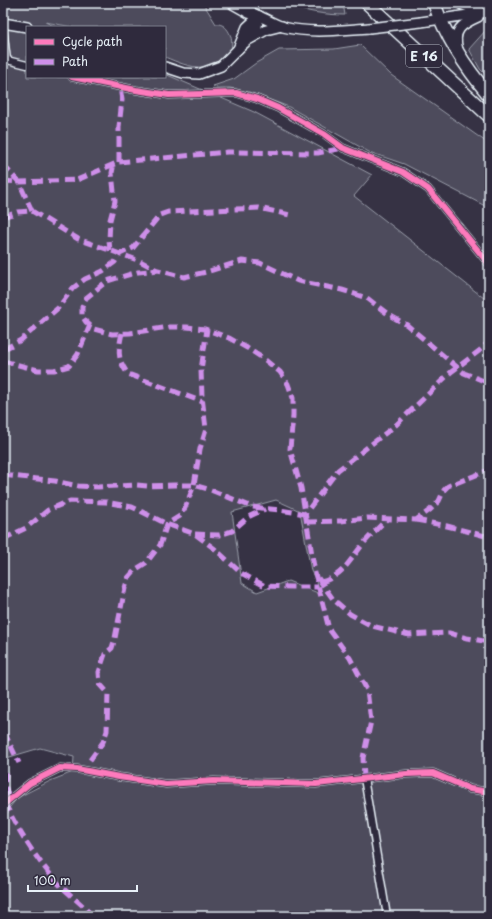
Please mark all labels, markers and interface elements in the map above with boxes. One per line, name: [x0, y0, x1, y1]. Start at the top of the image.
legend: [26, 26, 166, 78]
text: Cycle path: [62, 32, 123, 50]
road number: E 16: [406, 45, 442, 67]
text: Path: [62, 52, 88, 70]
scale bar: [28, 867, 137, 893]
text: 100 m: [34, 871, 71, 889]

